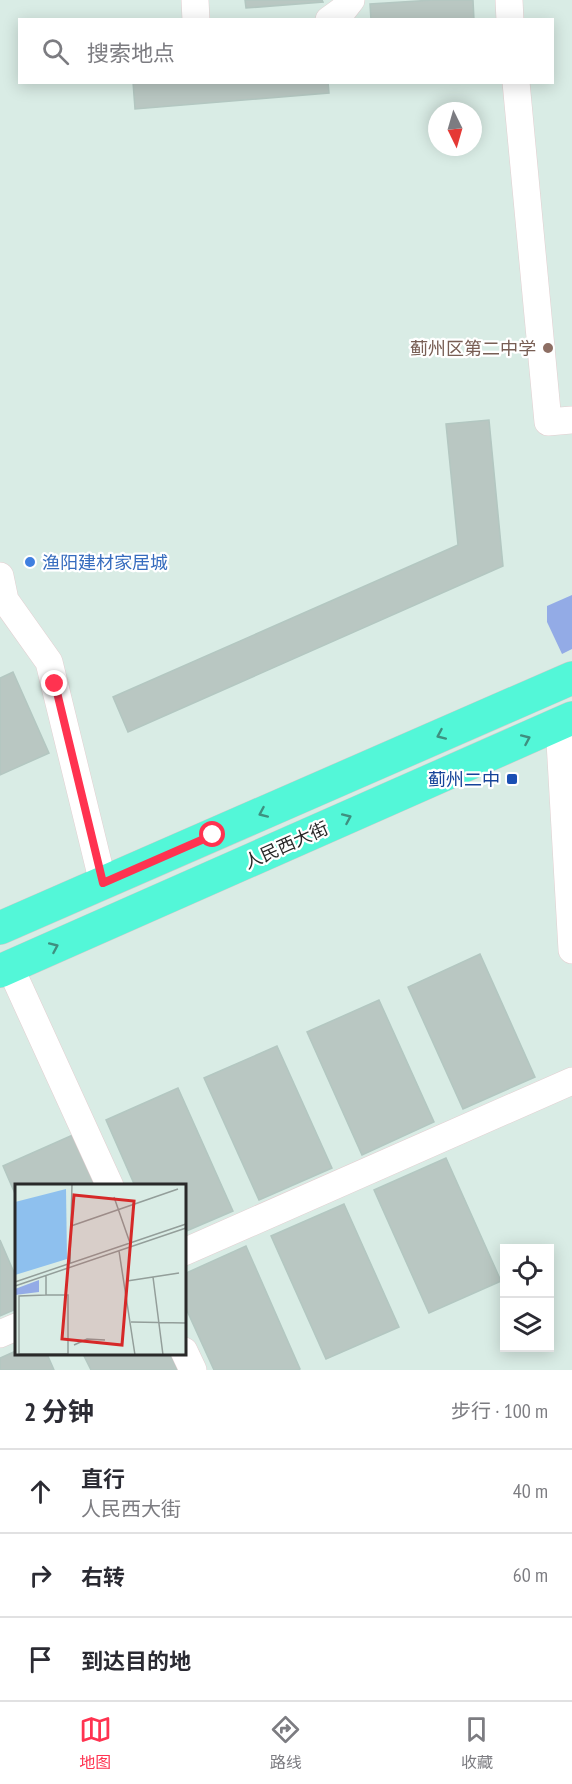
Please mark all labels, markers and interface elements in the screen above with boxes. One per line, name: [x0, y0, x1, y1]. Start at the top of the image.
search box: [18, 18, 554, 84]
icon: search: [39, 35, 72, 68]
text: 搜索地点: [87, 39, 175, 67]
north arrow: [428, 102, 482, 156]
place label: 蓟州区第二中学: [410, 337, 536, 360]
marker: 蓟州区第二中学: [541, 341, 555, 355]
place label: 渔阳建材家居城: [42, 551, 168, 574]
marker: 渔阳建材家居城: [23, 555, 37, 569]
route end: [41, 670, 67, 696]
one-way arrow: [437, 728, 448, 740]
one-way arrow: [519, 734, 530, 746]
place label: 蓟州二中: [428, 768, 500, 791]
marker: 蓟州二中: [505, 772, 519, 786]
one-way arrow: [258, 806, 269, 818]
one-way arrow: [341, 813, 352, 825]
street label: 人民西大街: [240, 816, 332, 874]
route start: [199, 821, 225, 847]
one-way arrow: [47, 943, 58, 955]
inset map: [15, 1184, 186, 1355]
map controls: [500, 1244, 554, 1352]
button: locate: [500, 1244, 554, 1298]
button: layers: [500, 1298, 554, 1352]
text: 2 分钟: [24, 1395, 94, 1428]
text: 步行 · 100 m: [451, 1398, 548, 1424]
text: 直行: [81, 1465, 125, 1493]
icon: ahead: [24, 1475, 57, 1508]
text: 40 m: [513, 1478, 548, 1504]
text: 人民西大街: [81, 1496, 181, 1522]
icon: right: [24, 1559, 57, 1592]
text: 60 m: [513, 1562, 548, 1588]
text: 右转: [81, 1563, 125, 1591]
icon: arrive: [24, 1643, 57, 1676]
text: 到达目的地: [81, 1647, 191, 1675]
tab: 地图: [79, 1713, 112, 1773]
tab: 路线: [269, 1713, 302, 1773]
tab: 收藏: [460, 1713, 493, 1773]

